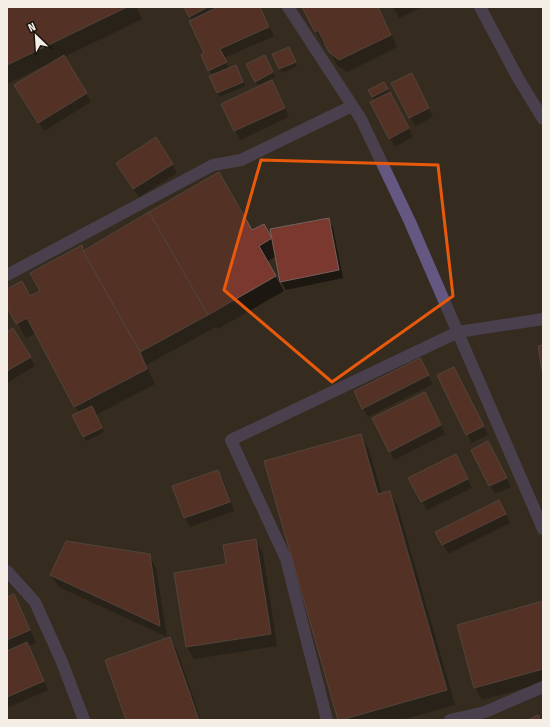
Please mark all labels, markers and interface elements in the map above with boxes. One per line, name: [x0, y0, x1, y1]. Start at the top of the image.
north arrow: [16, 16, 56, 56]
text: N: [26, 20, 38, 35]

